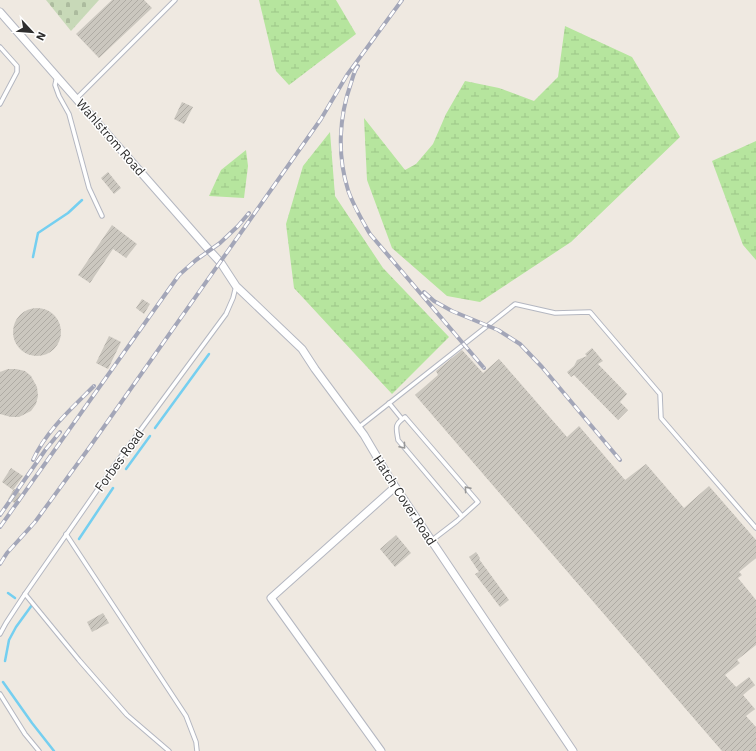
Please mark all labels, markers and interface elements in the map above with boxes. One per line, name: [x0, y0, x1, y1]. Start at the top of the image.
north arrow: [12, 12, 52, 52]
text: N: [33, 30, 49, 43]
street label: Wahlstrom Road: [73, 95, 149, 179]
street label: Forbes Road: [91, 426, 148, 495]
one-way arrow: [399, 441, 406, 448]
street label: Hatch Cover Road: [369, 452, 440, 549]
one-way arrow: [465, 486, 472, 493]

